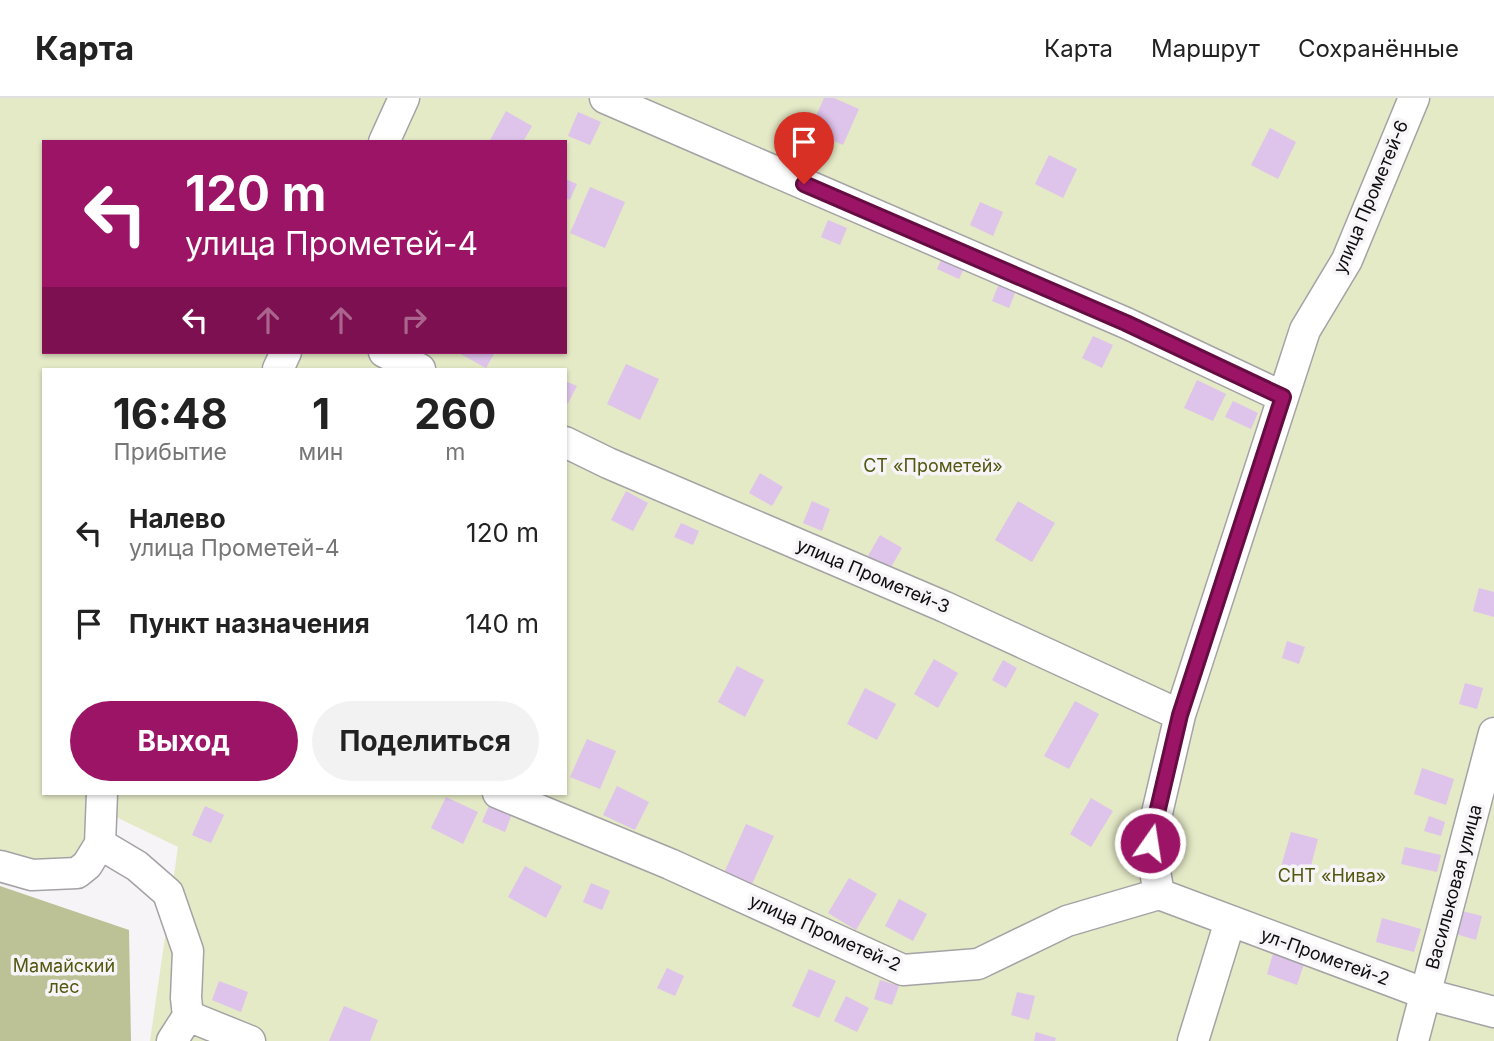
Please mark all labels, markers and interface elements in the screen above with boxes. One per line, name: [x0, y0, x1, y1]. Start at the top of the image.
text: Карта: [35, 28, 134, 68]
text: Карта: [1044, 34, 1113, 63]
text: Маршрут: [1151, 34, 1260, 63]
text: Сохранённые: [1298, 34, 1459, 63]
pin: [774, 112, 834, 184]
street label: улица Прометей-6: [1329, 117, 1412, 277]
icon: arrive: [785, 123, 823, 161]
text: 120 m: [185, 164, 326, 223]
icon: left: [70, 168, 161, 259]
text: улица Прометей-4: [185, 224, 478, 263]
icon: left: [176, 301, 214, 339]
icon: ahead: [249, 301, 287, 339]
icon: ahead: [322, 301, 360, 339]
icon: right: [395, 301, 433, 339]
text: 16:48: [113, 388, 228, 439]
text: 1: [312, 388, 330, 439]
text: 260: [414, 388, 496, 439]
text: Прибытие: [114, 438, 227, 466]
text: мин: [299, 438, 343, 466]
text: m: [445, 438, 465, 466]
park label: СТ «Прометей»: [863, 455, 1003, 476]
text: Налево: [129, 503, 226, 534]
icon: left: [70, 514, 108, 552]
text: 120 m: [466, 517, 539, 548]
text: улица Прометей-4: [129, 534, 340, 562]
street label: улица Прометей-3: [794, 534, 953, 617]
icon: arrive: [70, 605, 108, 643]
text: Пункт назначения: [129, 608, 370, 639]
text: 140 m: [465, 608, 539, 639]
button: Выход: [70, 701, 298, 781]
button: Поделиться: [312, 701, 539, 781]
street label: Васильковая улица: [1421, 802, 1486, 972]
position arrow: [1113, 806, 1187, 880]
park label: СНТ «Нива»: [1278, 865, 1386, 886]
street label: улица Прометей-2: [746, 890, 904, 975]
street label: ул-Прометей-2: [1258, 924, 1392, 990]
park label: Мамайский лес: [13, 955, 115, 997]

